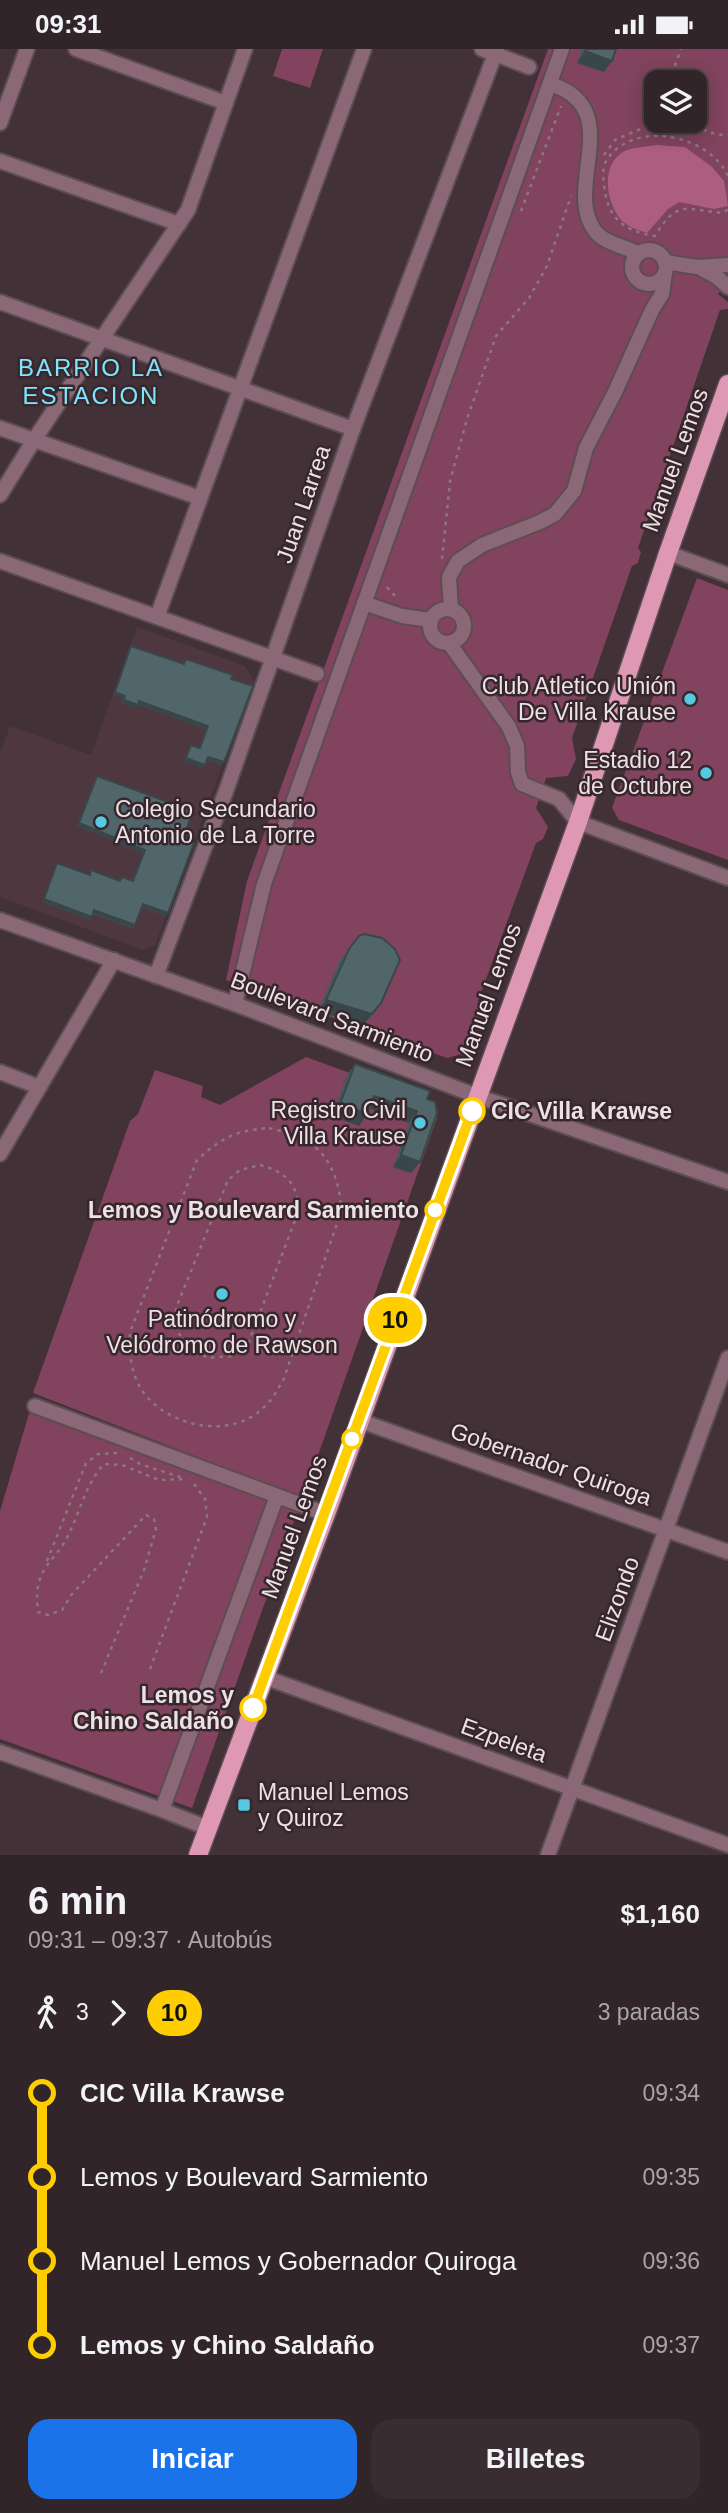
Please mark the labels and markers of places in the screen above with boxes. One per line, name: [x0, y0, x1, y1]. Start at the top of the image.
place label: Club Atletico Unión De Villa Krause: [482, 673, 676, 725]
marker: Club Atletico Unión De Villa Krause: [682, 691, 698, 707]
place label: Estadio 12 de Octubre: [578, 747, 692, 799]
marker: Estadio 12 de Octubre: [698, 765, 714, 781]
place label: Colegio Secundario Antonio de La Torre: [115, 796, 316, 848]
marker: Colegio Secundario Antonio de La Torre: [93, 814, 109, 830]
place label: Registro Civil Villa Krause: [271, 1097, 406, 1149]
marker: CIC Villa Krawse: [459, 1098, 485, 1124]
place label: CIC Villa Krawse: [491, 1098, 672, 1124]
marker: Registro Civil Villa Krause: [412, 1115, 428, 1131]
place label: Lemos y Boulevard Sarmiento: [88, 1197, 419, 1223]
marker: Lemos y Boulevard Sarmiento: [425, 1200, 445, 1220]
marker: Patinódromo y Velódromo de Rawson: [214, 1286, 230, 1302]
place label: Patinódromo y Velódromo de Rawson: [106, 1306, 338, 1358]
unlabelled marker: [342, 1429, 362, 1449]
place label: Lemos y Chino Saldaño: [73, 1682, 234, 1734]
marker: Lemos y Chino Saldaño: [240, 1695, 266, 1721]
place label: Manuel Lemos y Quiroz: [258, 1779, 409, 1831]
marker: Manuel Lemos y Quiroz: [236, 1797, 252, 1813]

